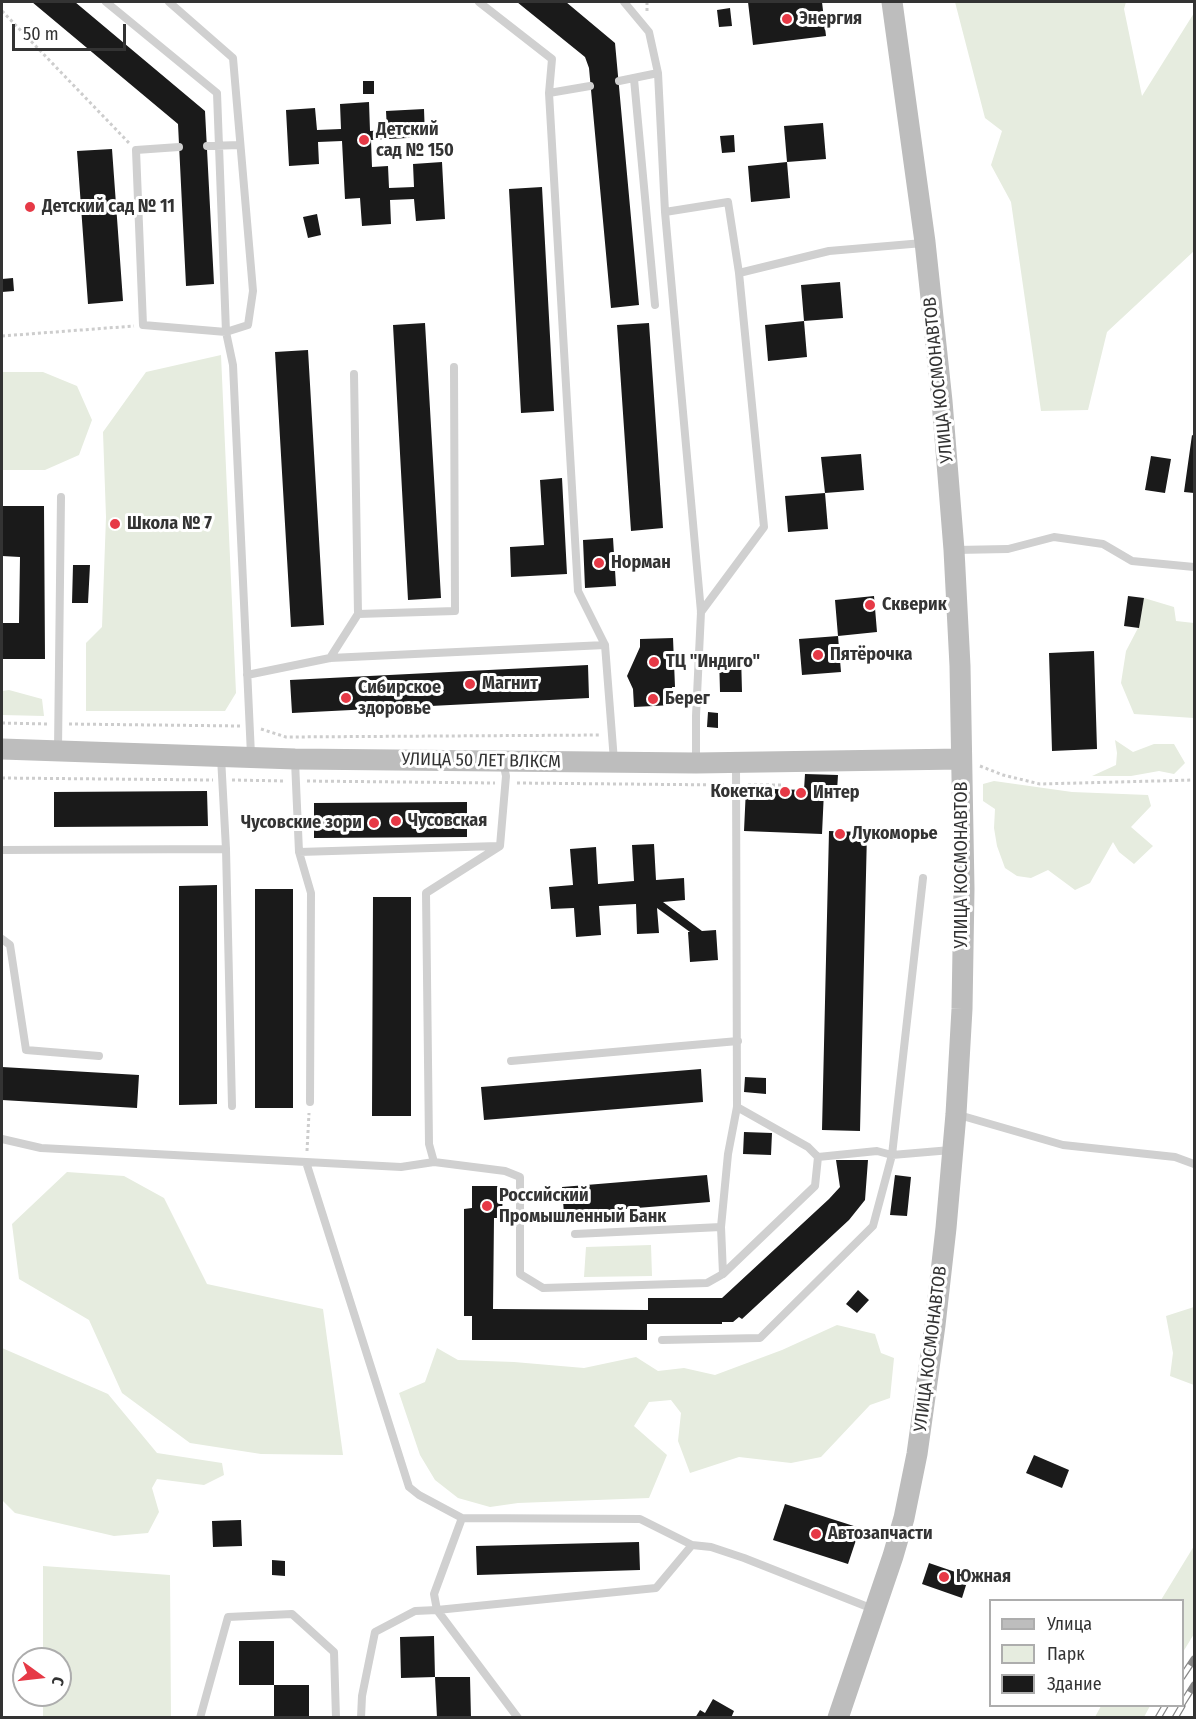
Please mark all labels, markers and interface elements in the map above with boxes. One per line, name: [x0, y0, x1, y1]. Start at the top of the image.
place label: Энергия: [799, 8, 862, 30]
scale bar: [15, 12, 129, 50]
marker: Энергия: [780, 12, 794, 26]
text: 50 m: [23, 23, 59, 45]
place label: Детский сад № 150: [376, 119, 454, 162]
marker: Детский сад № 150: [357, 133, 371, 147]
place label: Детский сад № 11: [42, 196, 175, 218]
marker: Детский сад № 11: [23, 200, 37, 214]
street label: УЛИЦА КОСМОНАВТОВ: [920, 296, 958, 464]
place label: Школа № 7: [127, 513, 212, 535]
marker: Школа № 7: [108, 517, 122, 531]
place label: Норман: [611, 552, 671, 574]
marker: Норман: [592, 556, 606, 570]
place label: Скверик: [882, 594, 947, 616]
marker: Скверик: [863, 598, 877, 612]
place label: Пятёрочка: [830, 644, 912, 666]
marker: Пятёрочка: [811, 648, 825, 662]
place label: ТЦ "Индиго": [666, 651, 760, 673]
marker: ТЦ "Индиго": [647, 655, 661, 669]
place label: Магнит: [482, 673, 538, 695]
place label: Сибирское здоровье: [358, 677, 441, 720]
marker: Магнит: [463, 677, 477, 691]
place label: Берег: [665, 688, 710, 710]
marker: Сибирское здоровье: [339, 691, 353, 705]
marker: Берег: [646, 692, 660, 706]
street label: УЛИЦА 50 ЛЕТ ВЛКСМ: [401, 749, 561, 773]
place label: Кокетка: [710, 781, 773, 803]
place label: Интер: [813, 782, 860, 804]
street label: УЛИЦА КОСМОНАВТОВ: [951, 782, 973, 948]
marker: Кокетка: [778, 785, 792, 799]
marker: Интер: [794, 786, 808, 800]
place label: Чусовская: [408, 810, 487, 832]
place label: Чусовские зори: [241, 812, 362, 834]
marker: Чусовская: [389, 814, 403, 828]
marker: Чусовские зори: [367, 816, 381, 830]
place label: Лукоморье: [852, 823, 938, 845]
marker: Лукоморье: [833, 827, 847, 841]
place label: Российский Промышленный Банк: [499, 1185, 666, 1228]
marker: Российский Промышленный Банк: [480, 1199, 494, 1213]
street label: УЛИЦА КОСМОНАВТОВ: [910, 1265, 952, 1433]
place label: Автозапчасти: [828, 1523, 933, 1545]
marker: Автозапчасти: [809, 1527, 823, 1541]
place label: Южная: [956, 1566, 1011, 1588]
marker: Южная: [937, 1570, 951, 1584]
legend: [989, 1599, 1184, 1707]
text: Улица: [1047, 1613, 1092, 1635]
text: Парк: [1047, 1643, 1085, 1665]
north arrow: [12, 1647, 72, 1707]
text: Здание: [1047, 1673, 1102, 1695]
text: С: [48, 1675, 68, 1688]

